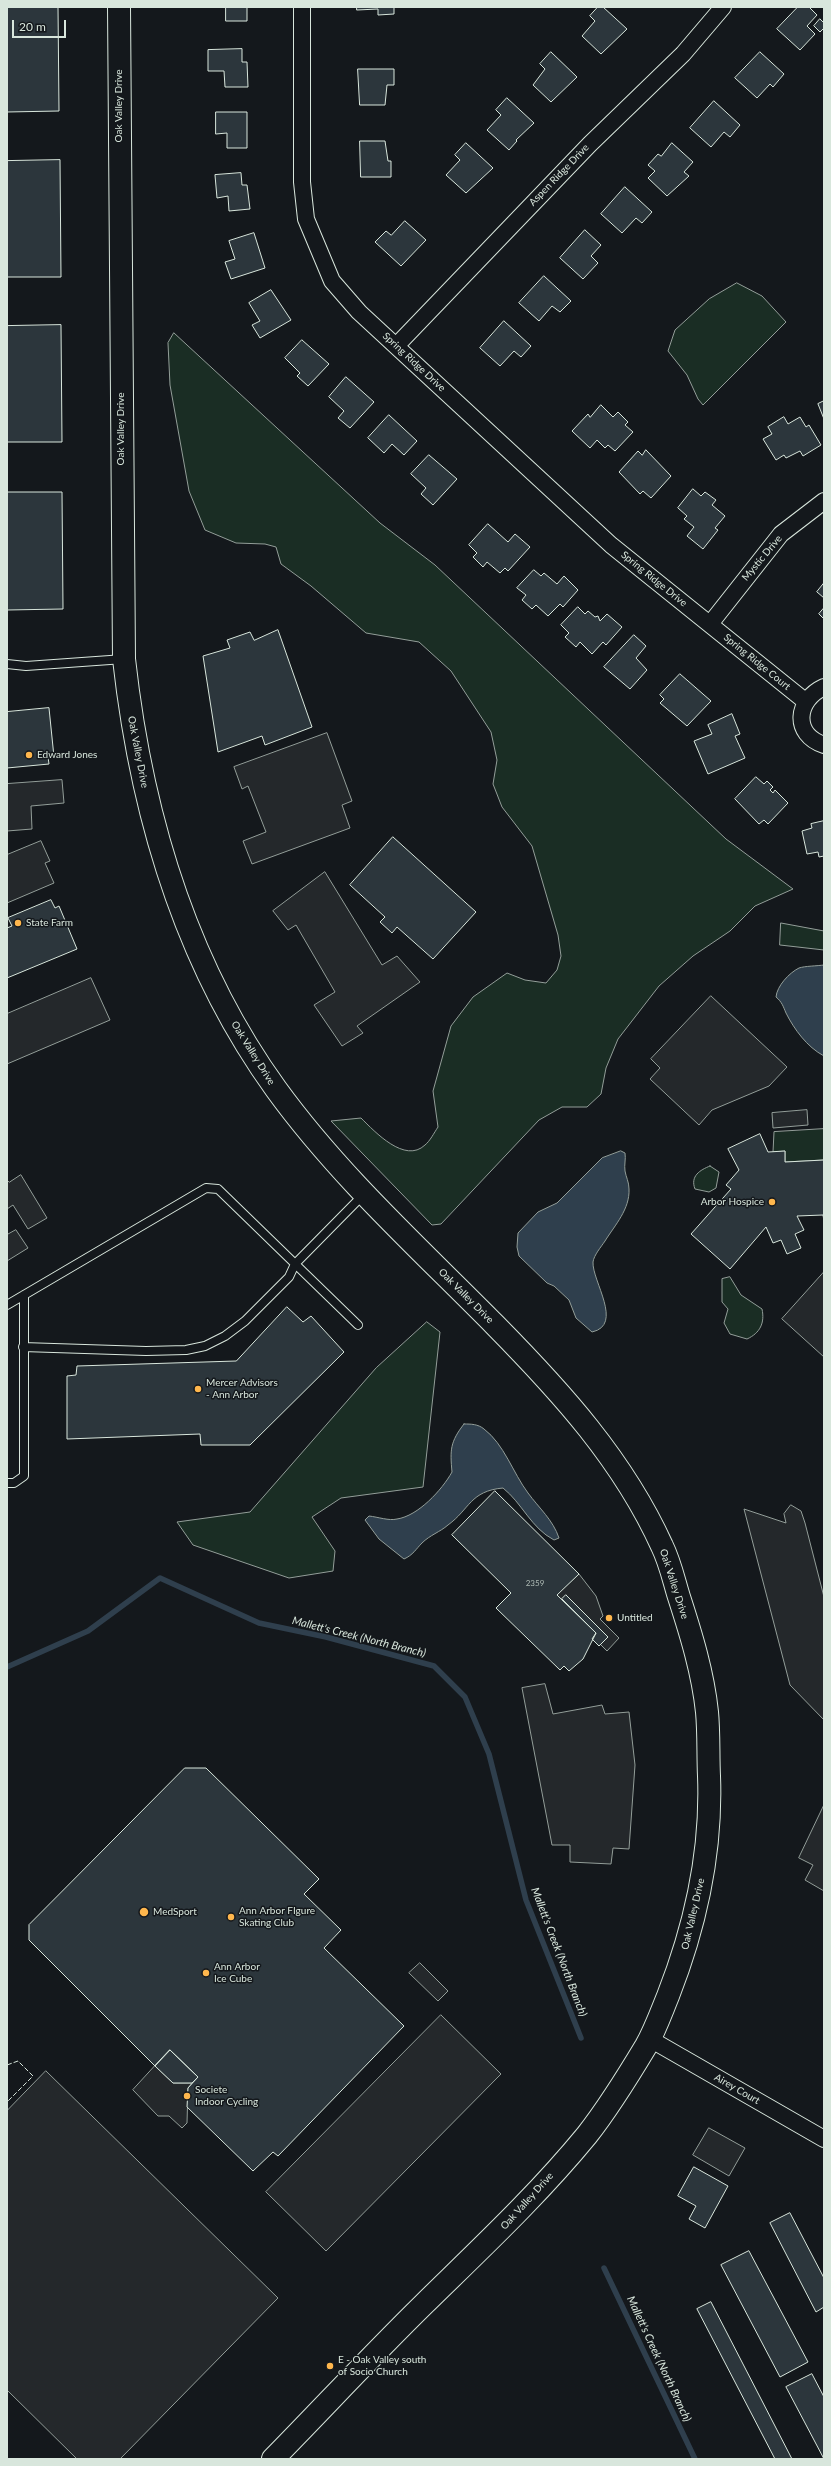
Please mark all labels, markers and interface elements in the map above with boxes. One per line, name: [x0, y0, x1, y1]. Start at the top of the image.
scale bar: [14, 12, 68, 38]
text: 20 m: [19, 19, 46, 34]
street label: Oak Valley Drive: [113, 70, 125, 142]
street label: Aspen Ridge Drive: [527, 142, 591, 208]
street label: Spring Ridge Drive: [380, 330, 448, 394]
street label: Oak Valley Drive: [115, 393, 127, 465]
street label: Mystic Drive: [739, 533, 785, 583]
street label: Spring Ridge Drive: [619, 549, 689, 609]
street label: Spring Ridge Court: [721, 631, 793, 693]
street label: Oak Valley Drive: [125, 715, 151, 789]
place label: Edward Jones: [37, 749, 97, 761]
marker: Edward Jones: [24, 750, 34, 760]
place label: State Farm: [26, 917, 73, 929]
marker: State Farm: [13, 918, 23, 928]
street label: Oak Valley Drive: [229, 1019, 277, 1087]
place label: Arbor Hospice: [701, 1196, 764, 1208]
marker: Arbor Hospice: [767, 1197, 777, 1207]
street label: Oak Valley Drive: [436, 1266, 496, 1326]
place label: Mercer Advisors - Ann Arbor: [206, 1377, 278, 1400]
marker: Mercer Advisors - Ann Arbor: [193, 1384, 203, 1394]
street label: Oak Valley Drive: [657, 1547, 691, 1621]
house number: 2359: [526, 1578, 544, 1588]
place label: Untitled: [617, 1612, 653, 1624]
marker: Untitled: [604, 1613, 614, 1623]
water label: Mallett's Creek (North Branch): [291, 1614, 427, 1660]
street label: Oak Valley Drive: [679, 1877, 707, 1951]
water label: Mallett's Creek (North Branch): [528, 1886, 590, 2018]
place label: Ann Arbor FIgure Skating Club: [239, 1905, 315, 1928]
marker: MedSport: [138, 1906, 150, 1918]
place label: MedSport: [153, 1906, 197, 1918]
marker: Ann Arbor FIgure Skating Club: [226, 1912, 236, 1922]
place label: Ann Arbor Ice Cube: [214, 1961, 260, 1984]
marker: Ann Arbor Ice Cube: [201, 1968, 211, 1978]
street label: Airey Court: [712, 2071, 762, 2107]
place label: Societe Indoor Cycling: [195, 2084, 258, 2108]
marker: Societe Indoor Cycling: [182, 2091, 192, 2101]
street label: Oak Valley Drive: [498, 2170, 556, 2232]
water label: Mallett's Creek (North Branch): [624, 2294, 694, 2424]
place label: E - Oak Valley south of Socio Church: [338, 2354, 426, 2378]
marker: E - Oak Valley south of Socio Church: [325, 2361, 335, 2371]

